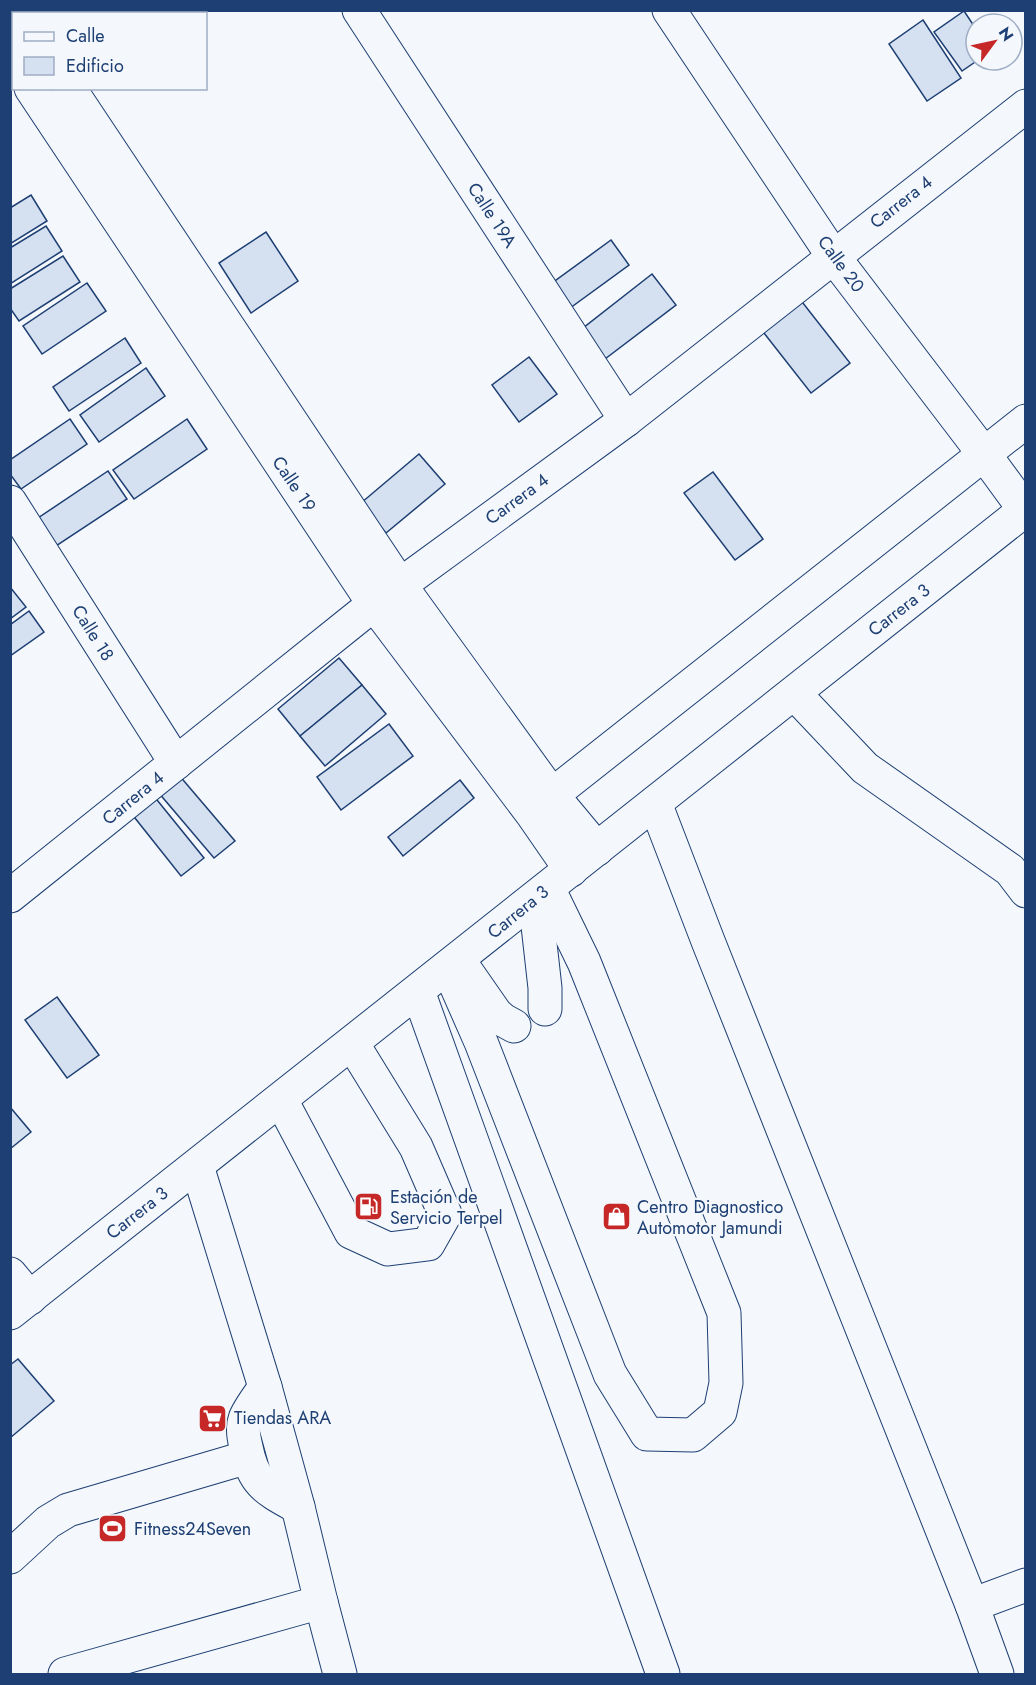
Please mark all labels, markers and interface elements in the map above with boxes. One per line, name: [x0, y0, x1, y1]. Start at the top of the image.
legend: [12, 12, 207, 90]
north arrow: [964, 12, 1024, 72]
text: Calle: [66, 23, 105, 49]
text: N: [993, 23, 1019, 46]
text: Edificio: [66, 53, 124, 79]
street label: Carrera 4: [864, 169, 938, 235]
street label: Calle 19A: [461, 177, 523, 253]
street label: Calle 20: [811, 230, 871, 298]
street label: Calle 19: [266, 451, 322, 517]
street label: Carrera 4: [480, 467, 554, 531]
street label: Carrera 3: [862, 577, 936, 643]
street label: Calle 18: [66, 600, 120, 666]
street label: Carrera 4: [96, 765, 170, 831]
street label: Carrera 3: [482, 879, 554, 945]
street label: Carrera 3: [100, 1180, 174, 1246]
place label: Estación de Servicio Terpel: [390, 1184, 503, 1231]
fuel station icon: Estación de Servicio Terpel: [353, 1191, 385, 1223]
place label: Centro Diagnostico Automotor Jamundi: [637, 1194, 783, 1241]
shop icon: Centro Diagnostico Automotor Jamundi: [600, 1201, 632, 1233]
supermarket icon: Tiendas ARA: [197, 1402, 229, 1434]
place label: Tiendas ARA: [234, 1405, 331, 1431]
sports icon: Fitness24Seven: [97, 1513, 129, 1545]
place label: Fitness24Seven: [134, 1516, 251, 1542]

